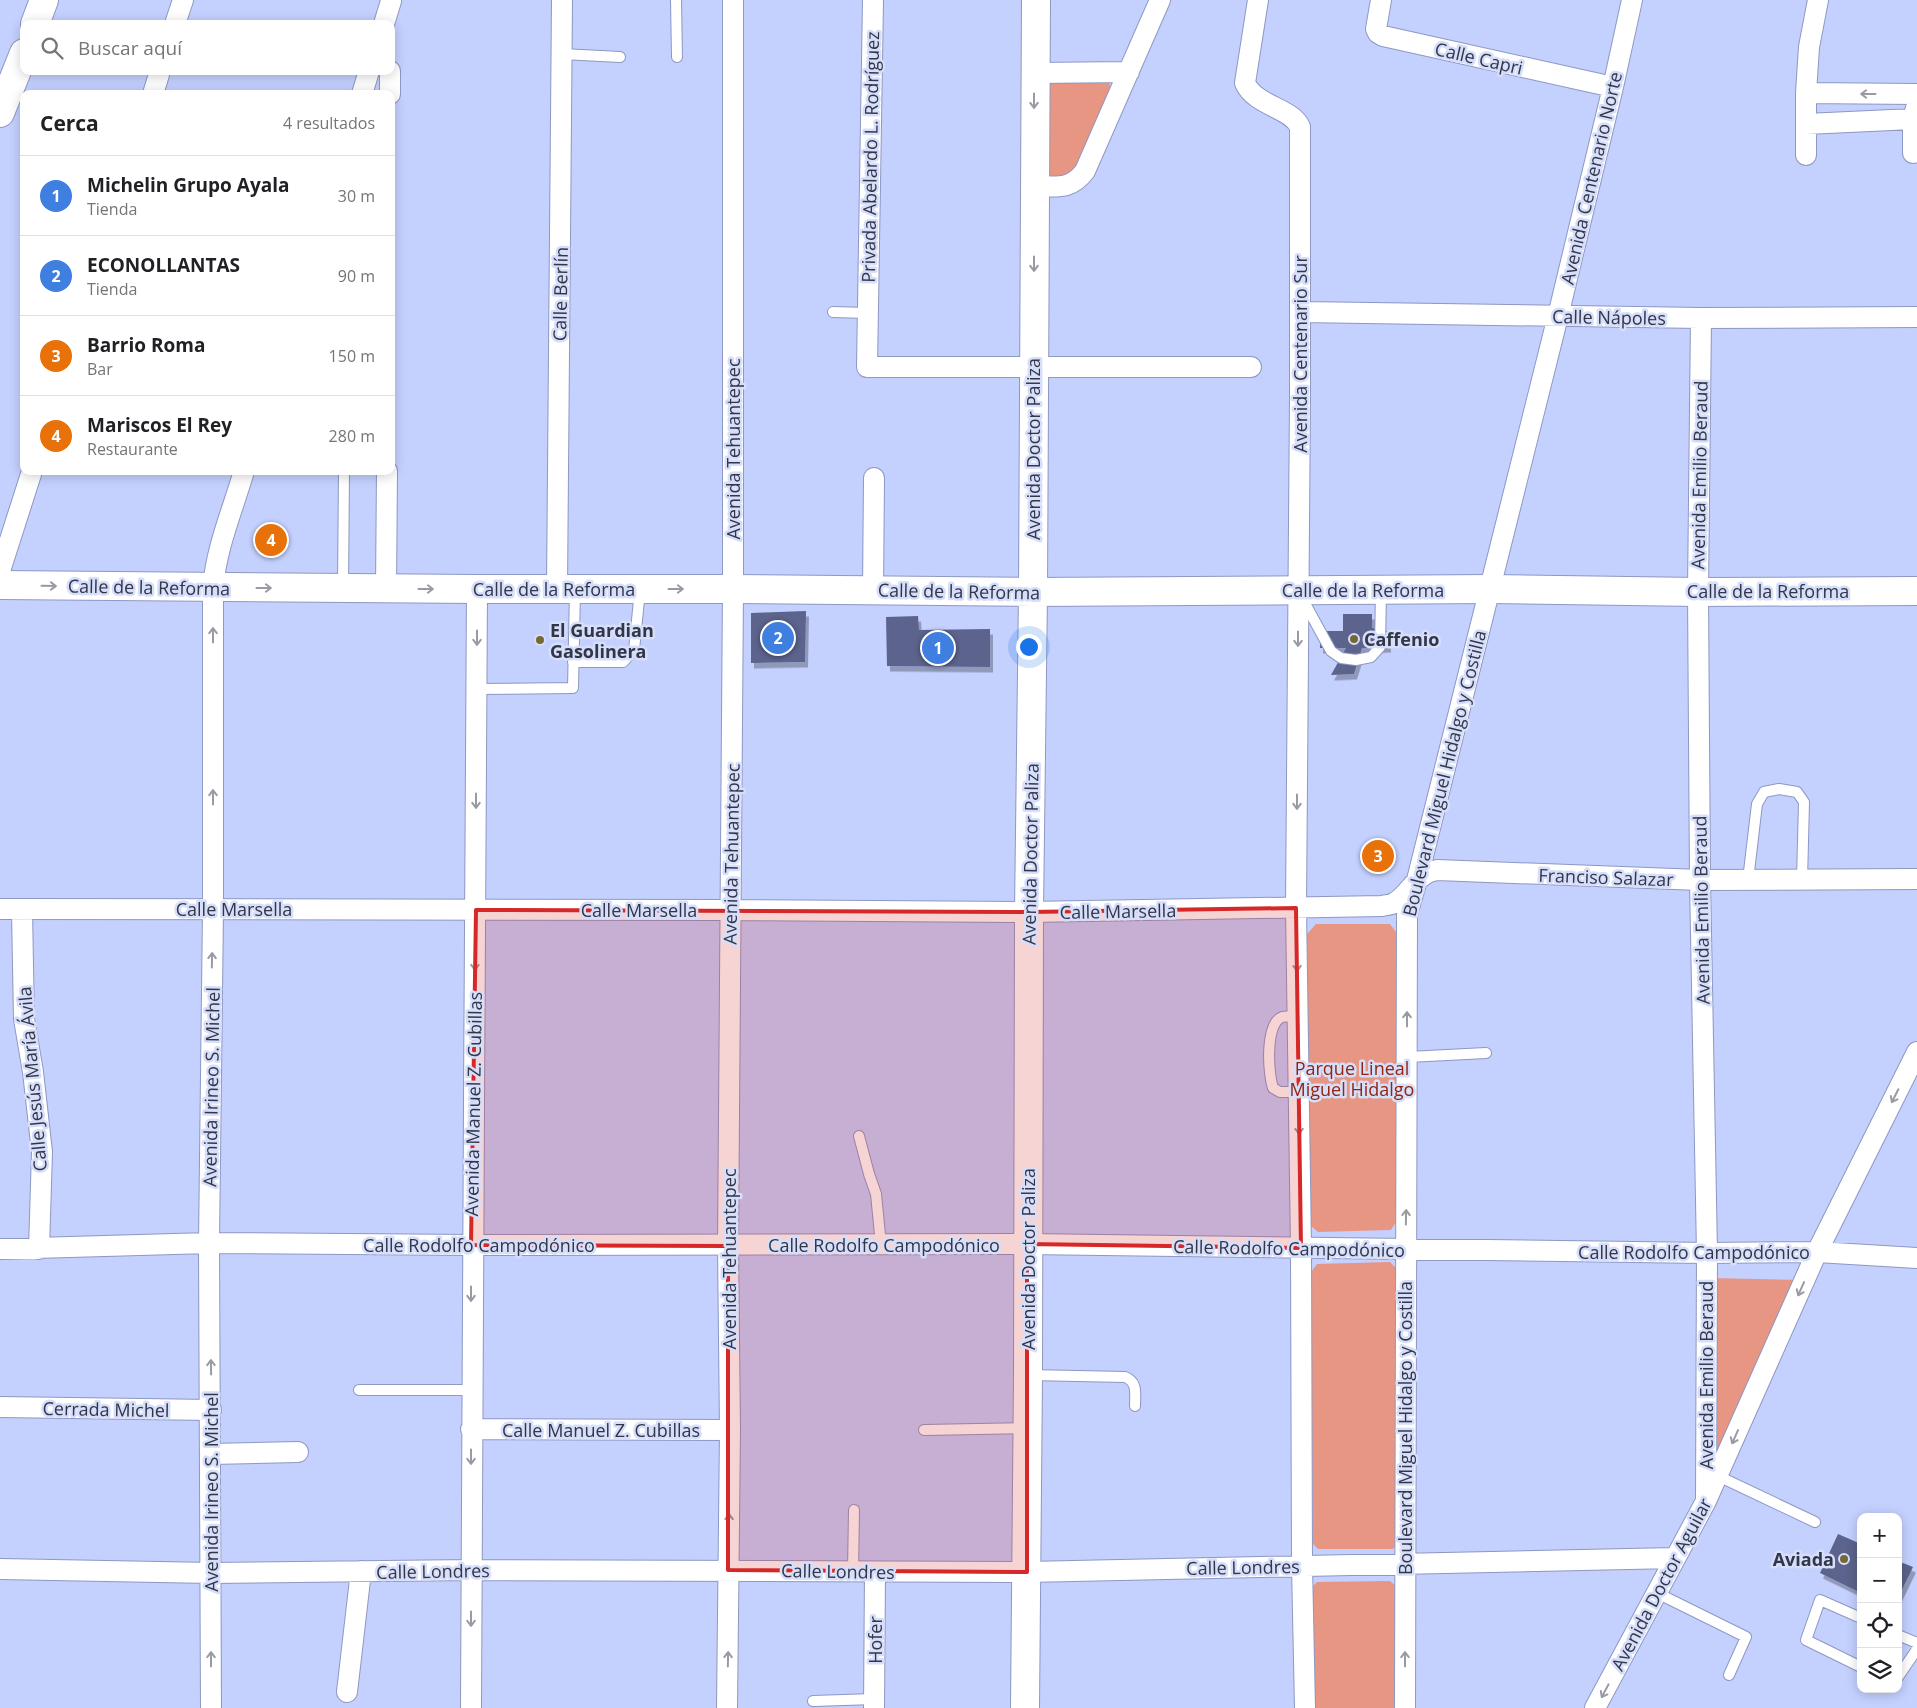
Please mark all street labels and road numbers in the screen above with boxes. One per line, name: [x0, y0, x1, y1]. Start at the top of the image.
street label: Privada Abelardo L. Rodríguez: [856, 31, 884, 283]
street label: Calle Capri: [1433, 36, 1525, 80]
street label: Avenida Centenario Norte: [1555, 69, 1627, 287]
street label: Calle Berlín: [547, 247, 573, 341]
street label: Avenida Centenario Sur: [1288, 255, 1312, 453]
street label: Calle Nápoles: [1552, 304, 1666, 330]
street label: Avenida Tehuantepec: [721, 358, 745, 540]
street label: Avenida Doctor Paliza: [1021, 358, 1045, 540]
street label: Avenida Emilio Beraud: [1685, 380, 1713, 570]
street label: Calle de la Reforma: [68, 574, 230, 600]
street label: Calle de la Reforma: [473, 577, 635, 601]
street label: Calle de la Reforma: [878, 578, 1040, 604]
street label: Calle de la Reforma: [1282, 578, 1444, 602]
street label: Calle de la Reforma: [1687, 579, 1849, 603]
street label: Boulevard Miguel Hidalgo y Costilla: [1397, 627, 1491, 919]
street label: Avenida Tehuantepec: [717, 763, 745, 945]
street label: Avenida Doctor Paliza: [1016, 763, 1044, 945]
street label: Avenida Emilio Beraud: [1687, 815, 1715, 1005]
street label: Franciso Salazar: [1538, 863, 1675, 891]
street label: Calle Marsella: [176, 897, 292, 921]
street label: Calle Marsella: [581, 898, 697, 922]
street label: Calle Marsella: [1060, 898, 1176, 924]
street label: Calle Jesús María Ávila: [12, 986, 52, 1172]
street label: Avenida Irineo S. Michel: [197, 987, 225, 1187]
street label: Avenida Manuel Z. Cubillas: [459, 991, 487, 1217]
street label: Avenida Tehuantepec: [717, 1168, 741, 1350]
street label: Avenida Doctor Paliza: [1016, 1168, 1040, 1350]
street label: Calle Rodolfo Campodónico: [363, 1233, 595, 1257]
street label: Calle Rodolfo Campodónico: [768, 1233, 1000, 1257]
street label: Calle Rodolfo Campodónico: [1173, 1234, 1405, 1262]
street label: Calle Rodolfo Campodónico: [1578, 1240, 1810, 1264]
street label: Boulevard Miguel Hidalgo y Costilla: [1393, 1281, 1417, 1575]
street label: Avenida Emilio Beraud: [1694, 1281, 1718, 1469]
street label: Avenida Irineo S. Michel: [199, 1392, 223, 1592]
street label: Cerrada Michel: [42, 1396, 170, 1422]
street label: Calle Manuel Z. Cubillas: [502, 1418, 700, 1442]
street label: Avenida Doctor Aguilar: [1605, 1493, 1717, 1674]
street label: Calle Londres: [1186, 1554, 1300, 1580]
street label: Calle Londres: [376, 1558, 490, 1584]
street label: Calle Londres: [781, 1558, 895, 1584]
street label: Hofer: [863, 1616, 887, 1664]

